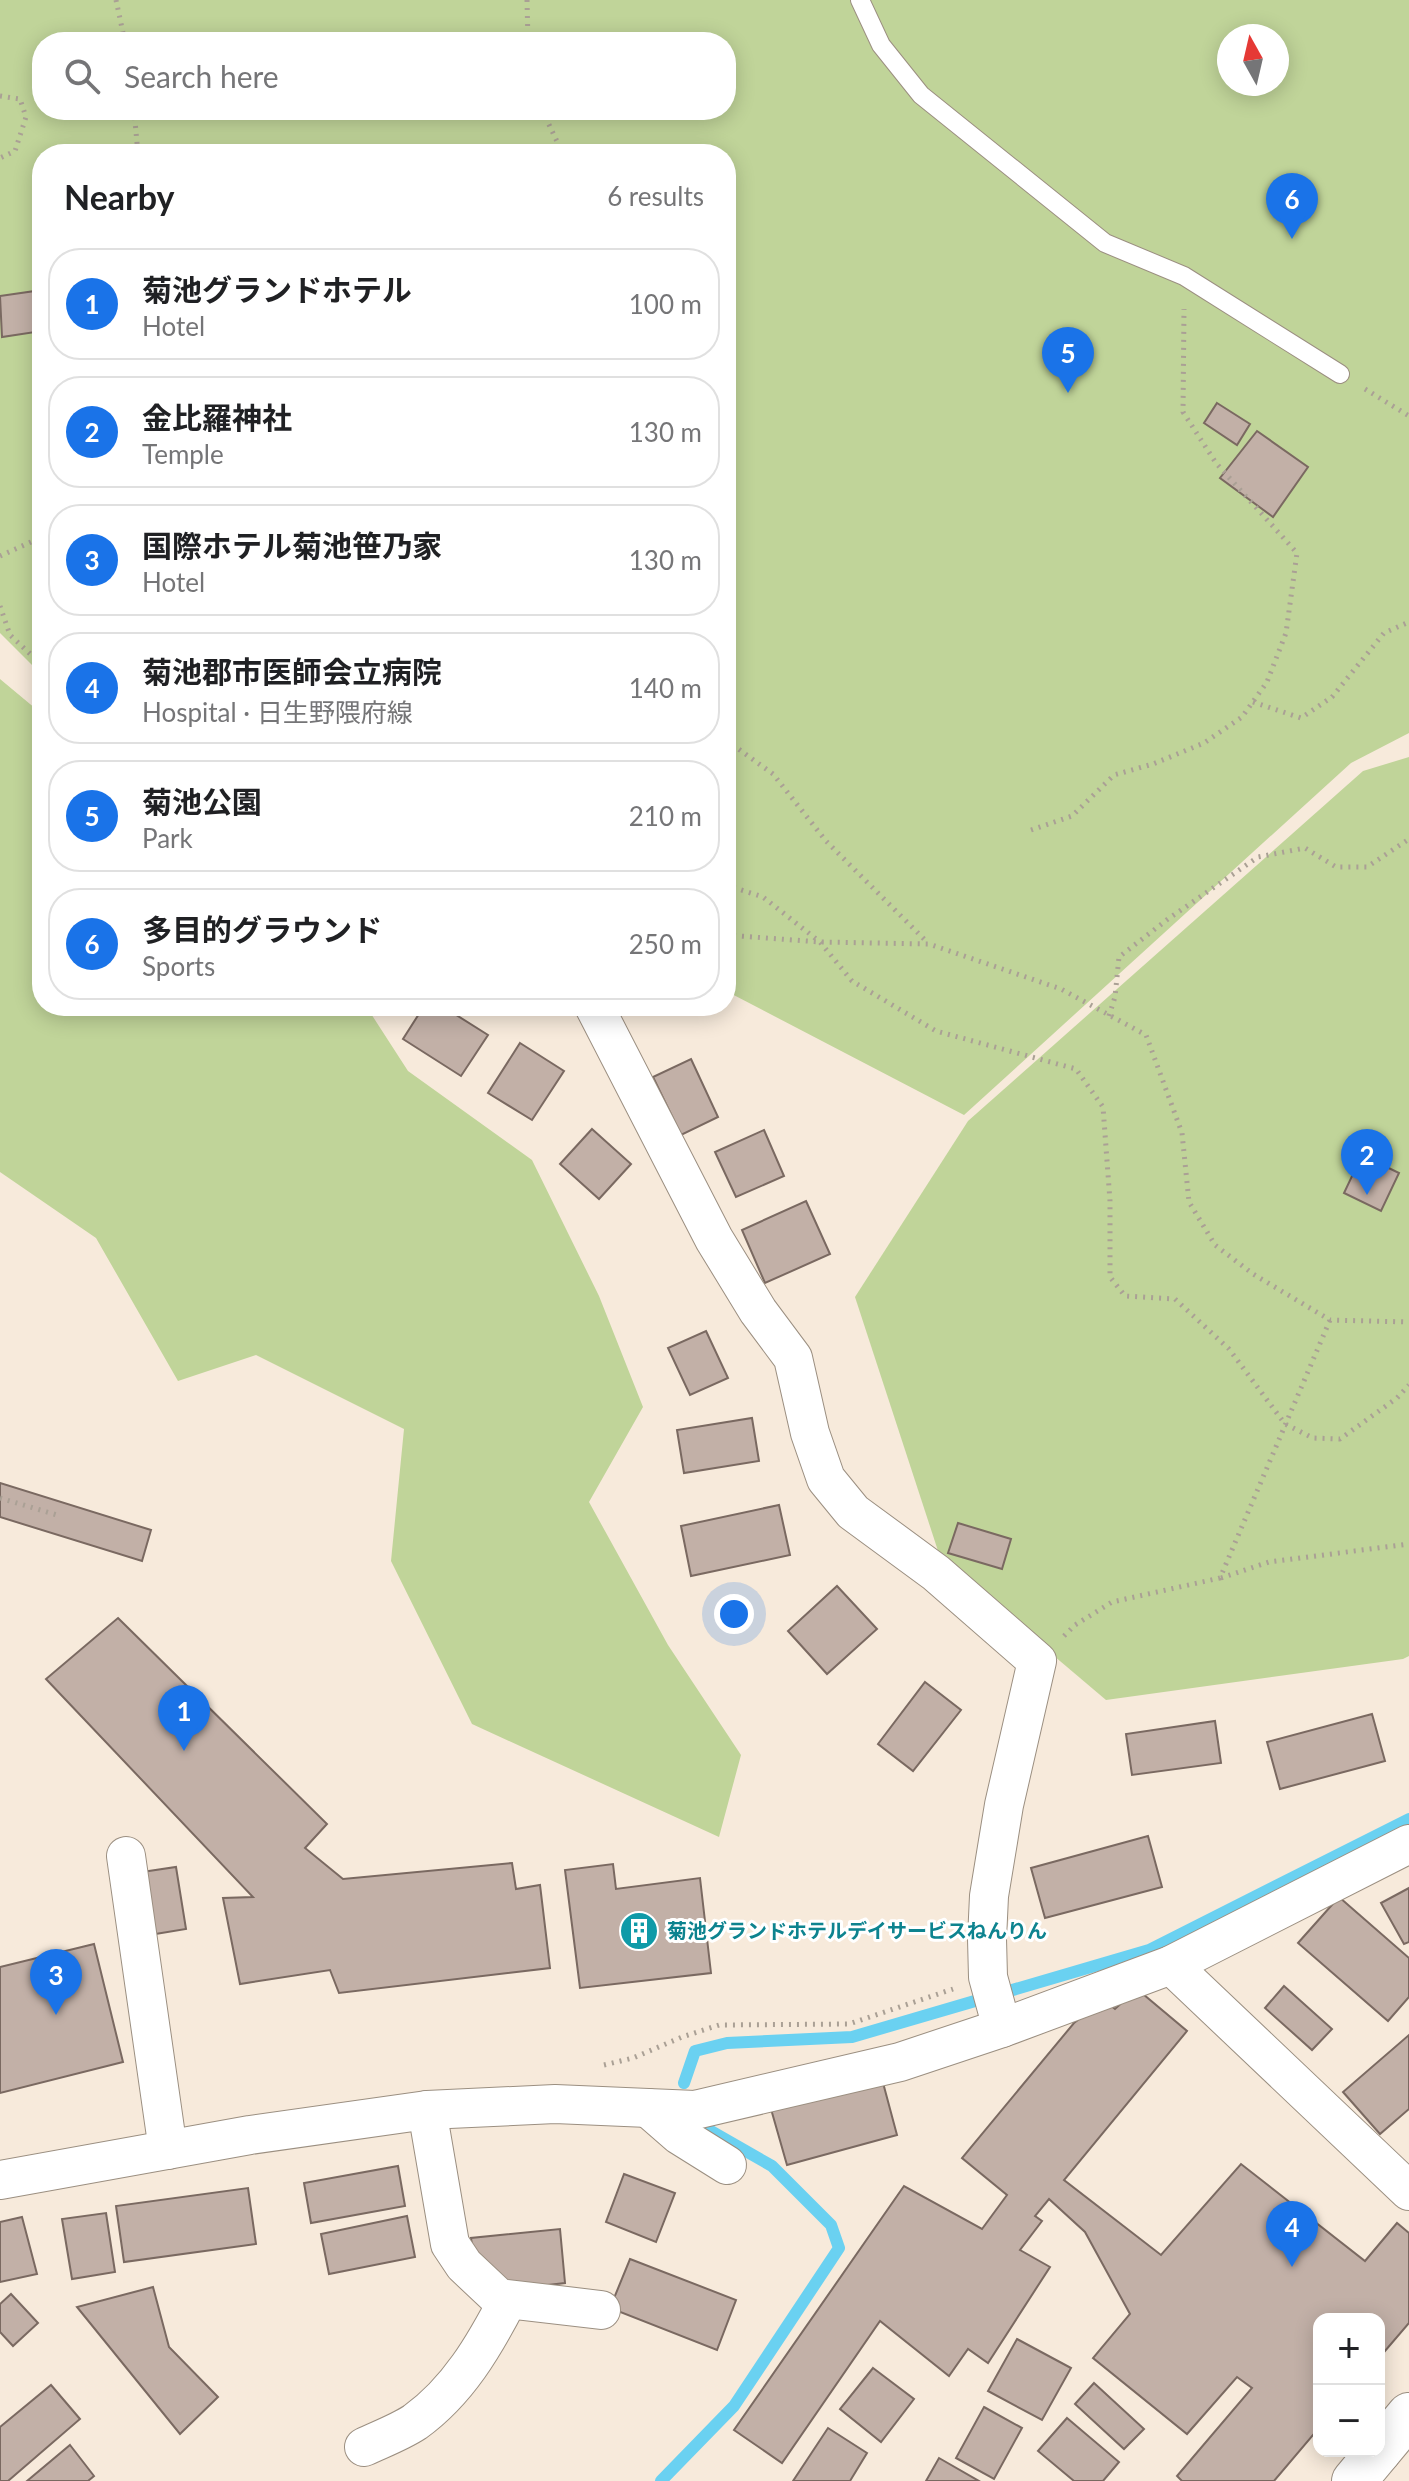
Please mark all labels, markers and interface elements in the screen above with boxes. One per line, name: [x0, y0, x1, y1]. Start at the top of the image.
north arrow: [1217, 24, 1289, 96]
search box: [32, 32, 736, 120]
icon: search: [60, 54, 104, 98]
text: Search here: [124, 58, 279, 94]
pin: 6: [1266, 173, 1318, 239]
text: Nearby: [64, 176, 175, 217]
text: 6 results: [607, 180, 704, 212]
text: 菊池グランドホテル: [142, 271, 412, 307]
text: 1: [84, 288, 100, 320]
text: 100 m: [629, 288, 702, 320]
text: Hotel: [142, 310, 205, 342]
pin: 5: [1042, 327, 1094, 393]
text: 金比羅神社: [142, 399, 292, 435]
text: 2: [84, 416, 100, 448]
text: 130 m: [629, 416, 702, 448]
text: Temple: [142, 438, 224, 470]
text: 国際ホテル菊池笹乃家: [142, 527, 442, 563]
text: 3: [84, 544, 100, 576]
text: 130 m: [629, 544, 702, 576]
text: Hotel: [142, 566, 205, 598]
text: 菊池郡市医師会立病院: [142, 653, 442, 689]
text: 4: [84, 672, 100, 704]
text: 140 m: [629, 672, 702, 704]
text: Hospital · 日生野隈府線: [142, 696, 413, 728]
text: 菊池公園: [142, 783, 262, 819]
text: 5: [84, 800, 100, 832]
text: 210 m: [629, 800, 702, 832]
text: Park: [142, 822, 193, 854]
text: 多目的グラウンド: [142, 911, 382, 947]
text: 6: [84, 928, 100, 960]
text: 250 m: [629, 928, 702, 960]
text: Sports: [142, 950, 215, 982]
pin: 2: [1341, 1129, 1393, 1195]
your location: [714, 1594, 754, 1634]
pin: 1: [158, 1685, 210, 1751]
building icon: 菊池グランドホテルデイサービスねんりん: [618, 1910, 660, 1952]
place label: 菊池グランドホテルデイサービスねんりん: [667, 1918, 1047, 1942]
pin: 3: [30, 1949, 82, 2015]
pin: 4: [1266, 2201, 1318, 2267]
map controls: [1313, 2313, 1385, 2457]
button: +: [1313, 2313, 1385, 2385]
button: −: [1313, 2385, 1385, 2457]

